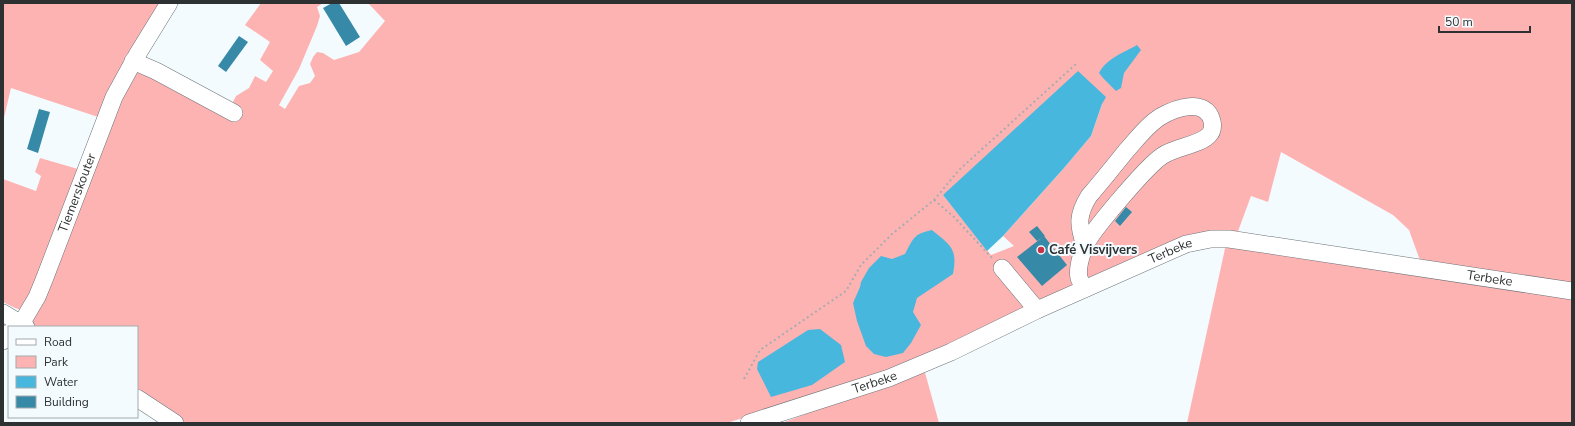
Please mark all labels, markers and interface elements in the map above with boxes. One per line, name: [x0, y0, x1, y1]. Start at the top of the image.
scale bar: [1439, 8, 1530, 34]
text: 50 m: [1445, 14, 1473, 30]
street label: Tiemerskouter: [54, 150, 101, 235]
street label: Terbeke: [1146, 234, 1194, 268]
place label: Café Visvijvers: [1049, 241, 1137, 259]
marker: Café Visvijvers: [1036, 245, 1046, 255]
street label: Terbeke: [1465, 266, 1514, 291]
legend: [8, 326, 138, 418]
text: Road: [44, 334, 72, 350]
text: Park: [44, 354, 69, 370]
street label: Terbeke: [850, 367, 900, 398]
text: Water: [44, 374, 78, 390]
text: Building: [44, 394, 89, 410]

